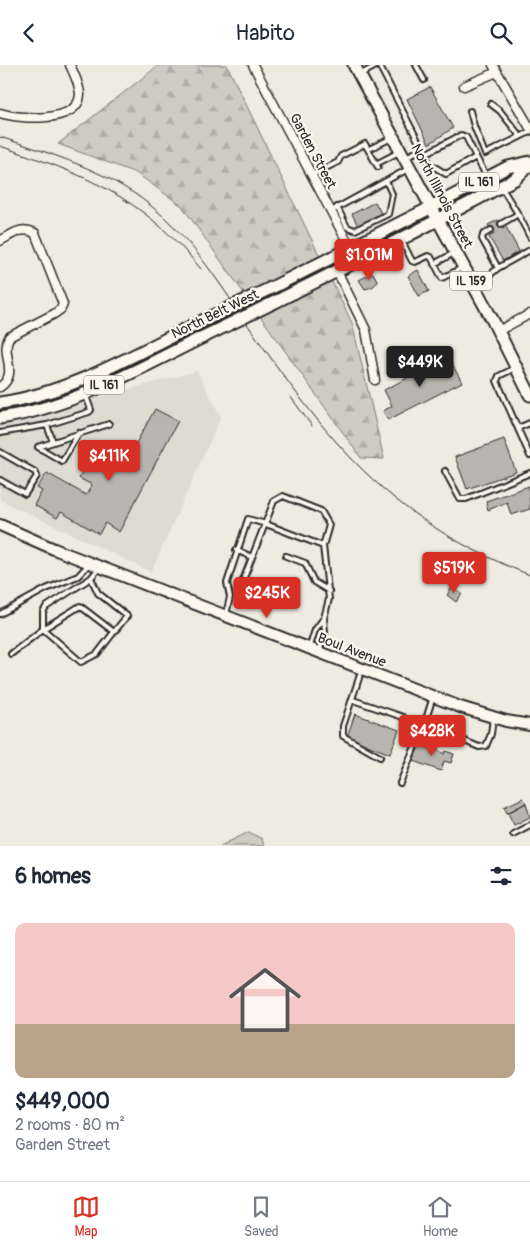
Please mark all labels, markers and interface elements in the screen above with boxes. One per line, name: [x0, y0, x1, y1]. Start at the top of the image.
icon: back: [15, 19, 43, 47]
text: Habito: [235, 19, 295, 47]
icon: search: [487, 19, 515, 47]
street label: Garden Street: [286, 110, 340, 192]
street label: North Illinois Street: [407, 141, 477, 251]
road number: IL 161: [459, 173, 499, 191]
pin: $1.01M: [328, 239, 410, 281]
text: $1.01M: [345, 245, 393, 265]
road number: IL 159: [450, 272, 492, 291]
street label: North Belt West: [169, 285, 262, 342]
pin: $449K: [385, 345, 455, 388]
text: $449K: [397, 352, 443, 372]
road number: IL 161: [84, 375, 124, 395]
pin: $411K: [74, 439, 144, 482]
text: $411K: [89, 446, 129, 466]
pin: $519K: [419, 551, 489, 594]
text: $519K: [433, 558, 475, 578]
pin: $245K: [232, 577, 302, 619]
text: $245K: [244, 583, 290, 603]
street label: Boul Avenue: [315, 629, 389, 671]
pin: $428K: [397, 715, 467, 757]
text: $428K: [410, 721, 454, 741]
icon: filters: [487, 862, 515, 890]
text: 6 homes: [15, 863, 91, 890]
icon: home: [220, 955, 310, 1045]
text: $449,000: [15, 1088, 110, 1115]
text: 2 rooms · 80 m²: [15, 1115, 125, 1135]
text: Garden Street: [15, 1135, 110, 1155]
tab: Map: [72, 1193, 100, 1240]
tab: Saved: [244, 1193, 279, 1240]
tab: Home: [423, 1193, 458, 1240]

